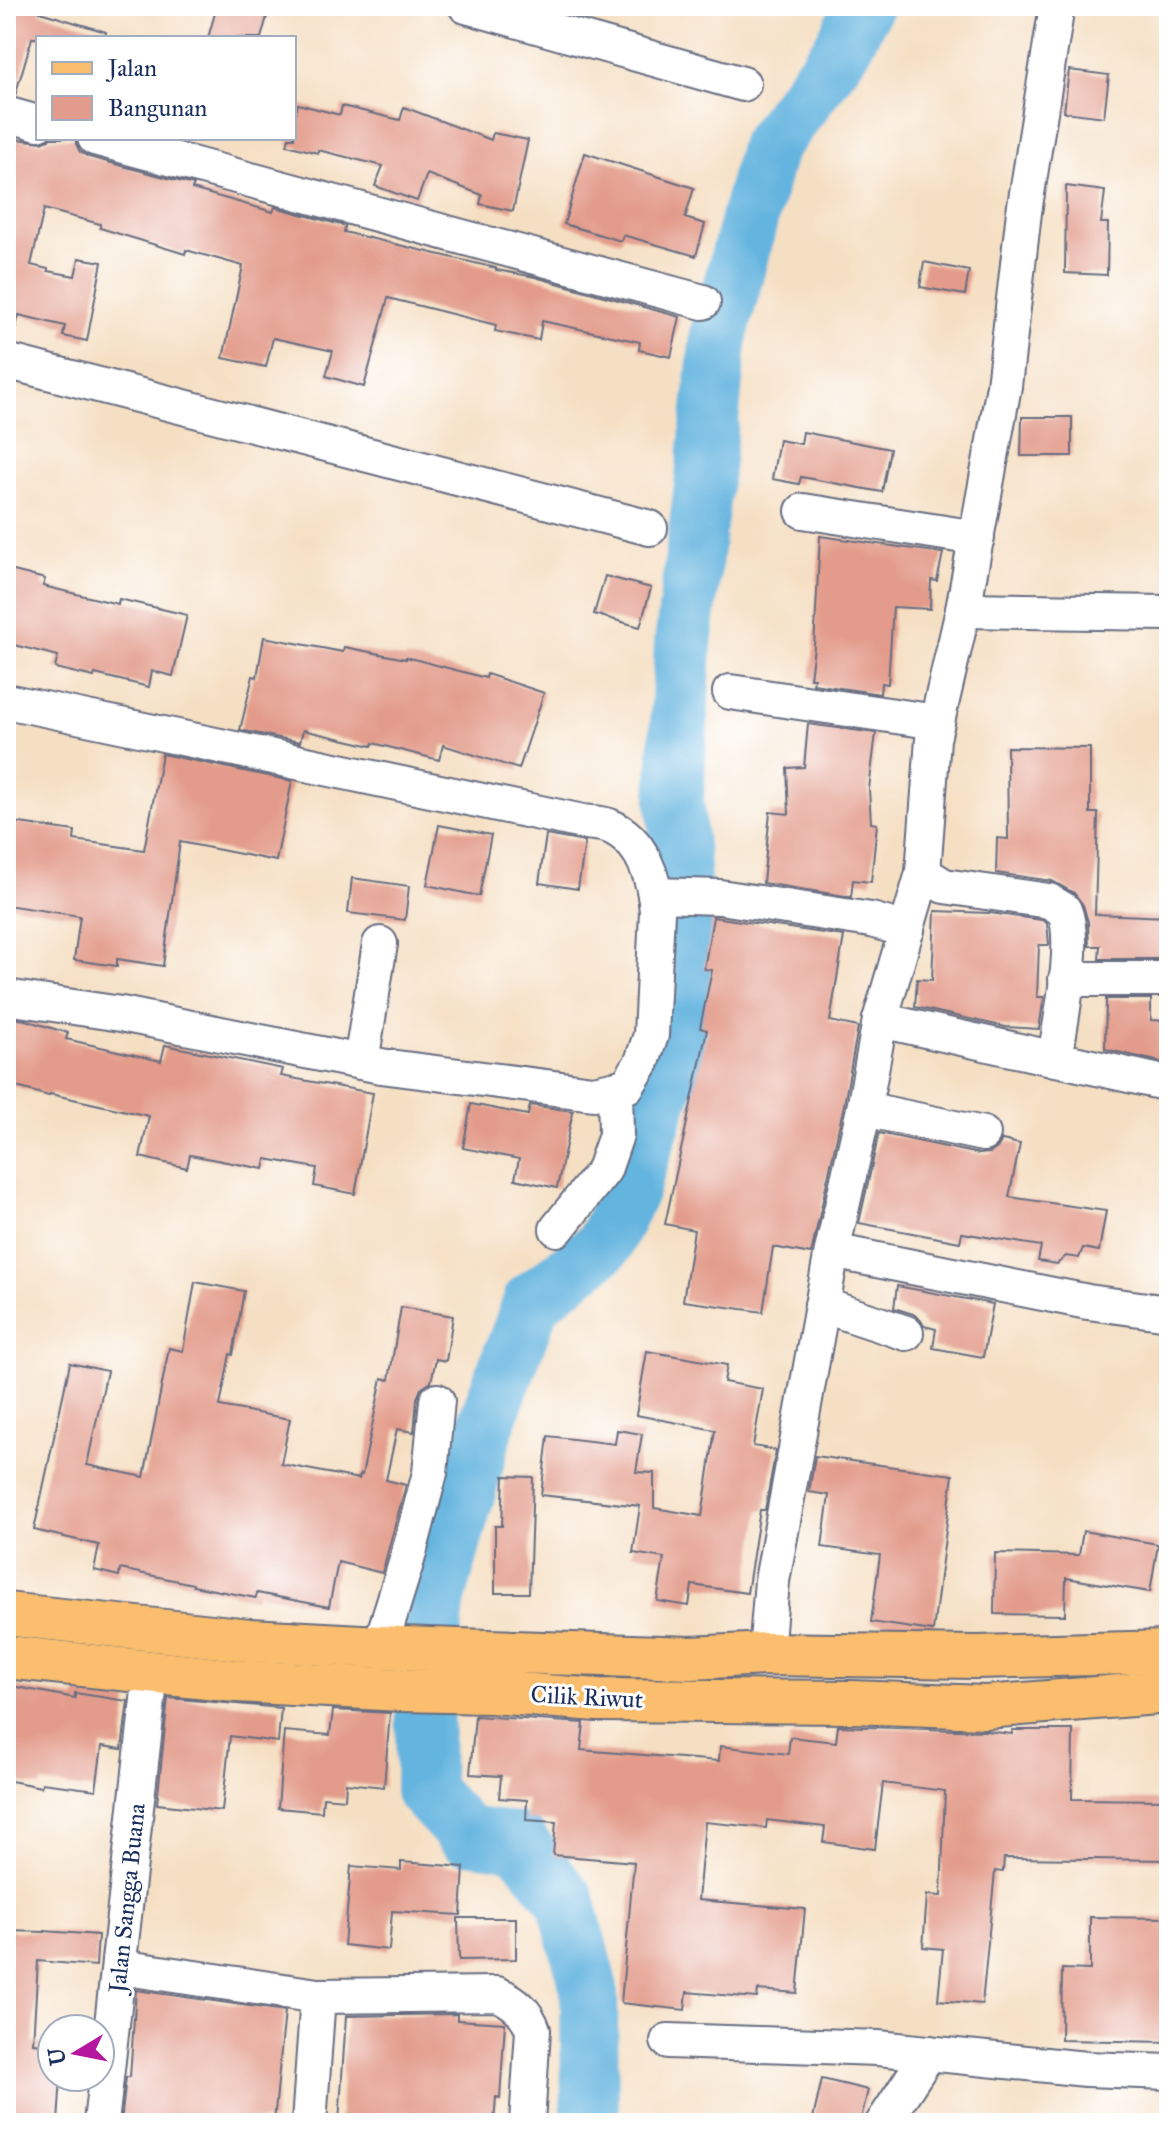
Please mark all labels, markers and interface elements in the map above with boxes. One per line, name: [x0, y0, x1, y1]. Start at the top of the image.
legend: [36, 36, 296, 140]
text: Jalan: [105, 53, 157, 83]
text: Bangunan: [108, 93, 207, 123]
street label: Cilik Riwut: [530, 1679, 645, 1715]
street label: Jalan Sangga Buana: [102, 1801, 152, 1997]
north arrow: [36, 2013, 116, 2093]
text: U: [42, 2045, 72, 2067]

